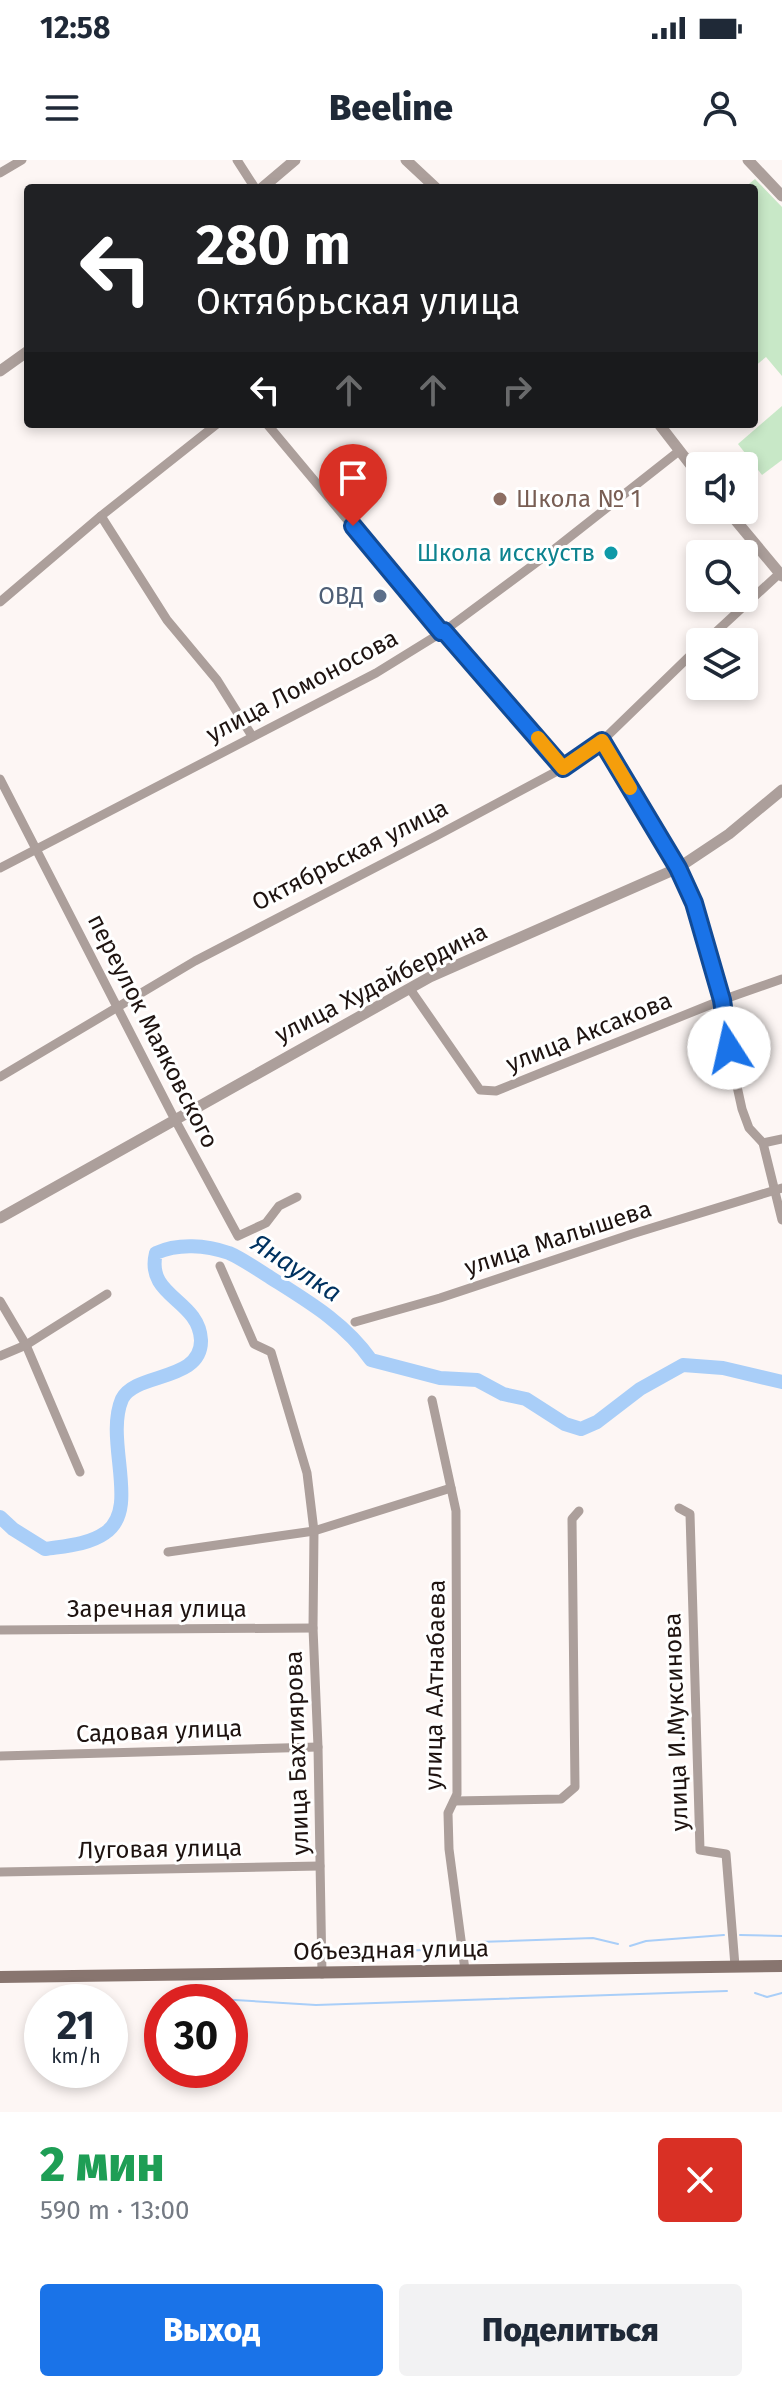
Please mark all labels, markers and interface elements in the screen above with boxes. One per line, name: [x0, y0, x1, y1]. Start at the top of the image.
text: 12:58: [40, 10, 110, 46]
icon: menu: [40, 86, 84, 130]
text: Beeline: [329, 86, 453, 130]
icon: person: [698, 86, 742, 130]
text: 280 m: [196, 212, 351, 279]
icon: left: [64, 216, 168, 320]
text: Октябрьская улица: [196, 280, 520, 324]
icon: left: [243, 368, 287, 412]
icon: ahead: [327, 368, 371, 412]
icon: ahead: [411, 368, 455, 412]
icon: right: [495, 368, 539, 412]
pin: [319, 444, 387, 526]
map controls: [686, 452, 758, 700]
button: sound: [686, 452, 758, 524]
icon: arrive: [331, 456, 375, 500]
place label: Школа № 1: [516, 485, 641, 513]
marker: Школа № 1: [491, 490, 509, 508]
place label: Школа исскуств: [417, 539, 595, 567]
button: search: [686, 540, 758, 612]
marker: Школа исскуств: [602, 544, 620, 562]
place label: ОВД: [318, 582, 364, 610]
marker: ОВД: [371, 587, 389, 605]
street label: улица Ломоносова: [201, 624, 403, 748]
button: layers: [686, 628, 758, 700]
street label: Октябрьская улица: [247, 793, 453, 917]
street label: переулок Маяковского: [82, 909, 224, 1153]
street label: улица Худайбердина: [270, 917, 492, 1049]
street label: улица Аксакова: [502, 986, 676, 1078]
position arrow: [687, 1006, 771, 1090]
street label: улица Малышева: [461, 1195, 655, 1281]
water label: Янаулка: [244, 1227, 347, 1309]
street label: улица А.Атнабаева: [419, 1579, 451, 1791]
street label: Заречная улица: [67, 1595, 247, 1623]
street label: улица И.Муксинова: [658, 1612, 694, 1832]
street label: улица Бахтиярова: [279, 1650, 315, 1856]
street label: Садовая улица: [75, 1714, 243, 1748]
street label: Луговая улица: [78, 1834, 242, 1864]
street label: Объездная улица: [293, 1934, 489, 1966]
speed limit sign: 30: [144, 1984, 248, 2088]
text: 21: [57, 2002, 95, 2050]
text: km/h: [51, 2044, 101, 2068]
text: 2 мин: [40, 2136, 165, 2194]
button: close: [658, 2138, 742, 2222]
text: 590 m · 13:00: [40, 2195, 189, 2226]
button: Выход: [40, 2284, 383, 2376]
button: Поделиться: [399, 2284, 742, 2376]

